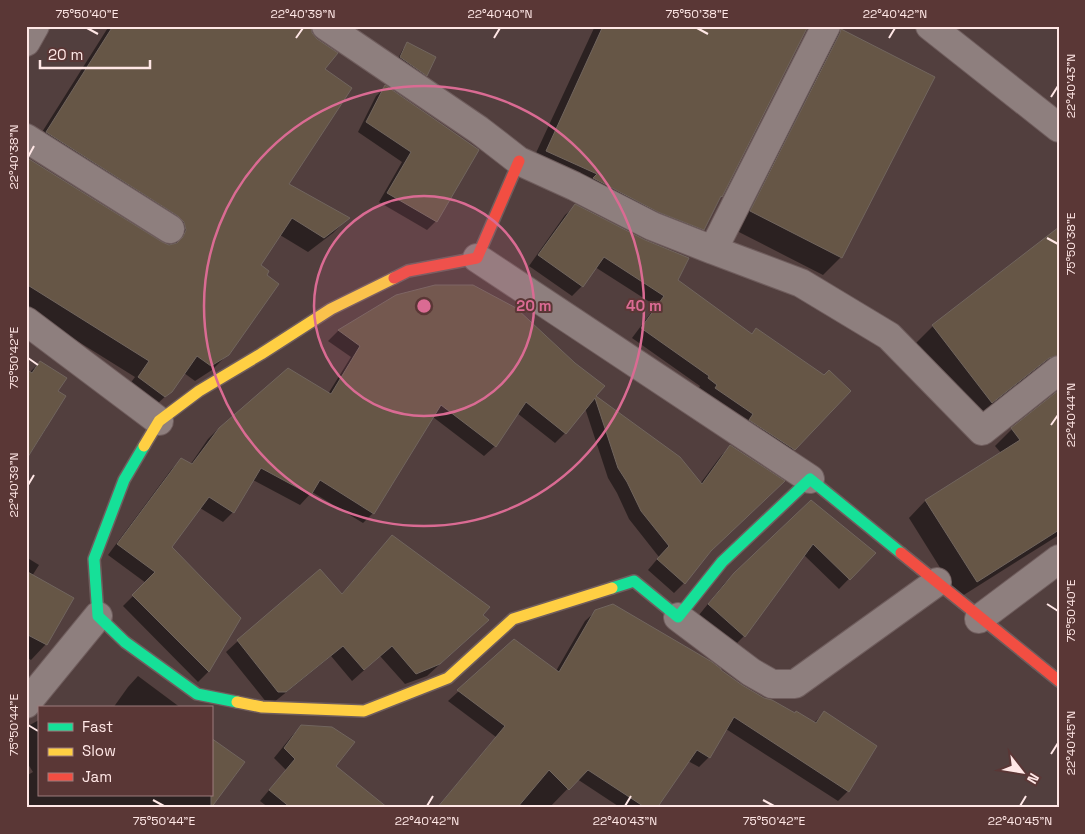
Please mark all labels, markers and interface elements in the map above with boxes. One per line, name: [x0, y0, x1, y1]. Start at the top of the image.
text: 75°50'40"E: [56, 6, 119, 22]
text: 22°40'39"N: [271, 6, 335, 22]
text: 22°40'40"N: [467, 6, 533, 22]
text: 75°50'38"E: [665, 6, 729, 22]
text: 22°40'42"N: [863, 6, 927, 22]
scale bar: [40, 38, 150, 70]
text: 20 m: [48, 45, 83, 64]
text: 22°40'43"N: [1063, 54, 1079, 118]
text: 22°40'38"N: [6, 124, 22, 190]
text: 75°50'38"E: [1063, 212, 1079, 276]
text: 20 m: [516, 296, 552, 315]
text: 40 m: [626, 296, 662, 315]
centre of rings: [415, 297, 433, 315]
text: 75°50'42"E: [6, 327, 22, 389]
text: 22°40'44"N: [1063, 383, 1079, 447]
text: 22°40'39"N: [6, 453, 22, 517]
text: 75°50'40"E: [1063, 579, 1079, 642]
text: 75°50'44"E: [6, 694, 22, 756]
legend: [38, 706, 212, 796]
text: 22°40'45"N: [1063, 711, 1079, 775]
text: Fast: [82, 717, 113, 736]
text: Slow: [82, 741, 116, 760]
north arrow: [998, 746, 1048, 796]
text: Jam: [82, 767, 112, 786]
text: N: [1023, 770, 1043, 787]
text: 75°50'44"E: [133, 813, 195, 829]
text: 22°40'42"N: [395, 813, 459, 829]
text: 22°40'43"N: [593, 813, 657, 829]
text: 75°50'42"E: [743, 813, 805, 829]
text: 22°40'45"N: [988, 813, 1052, 829]

